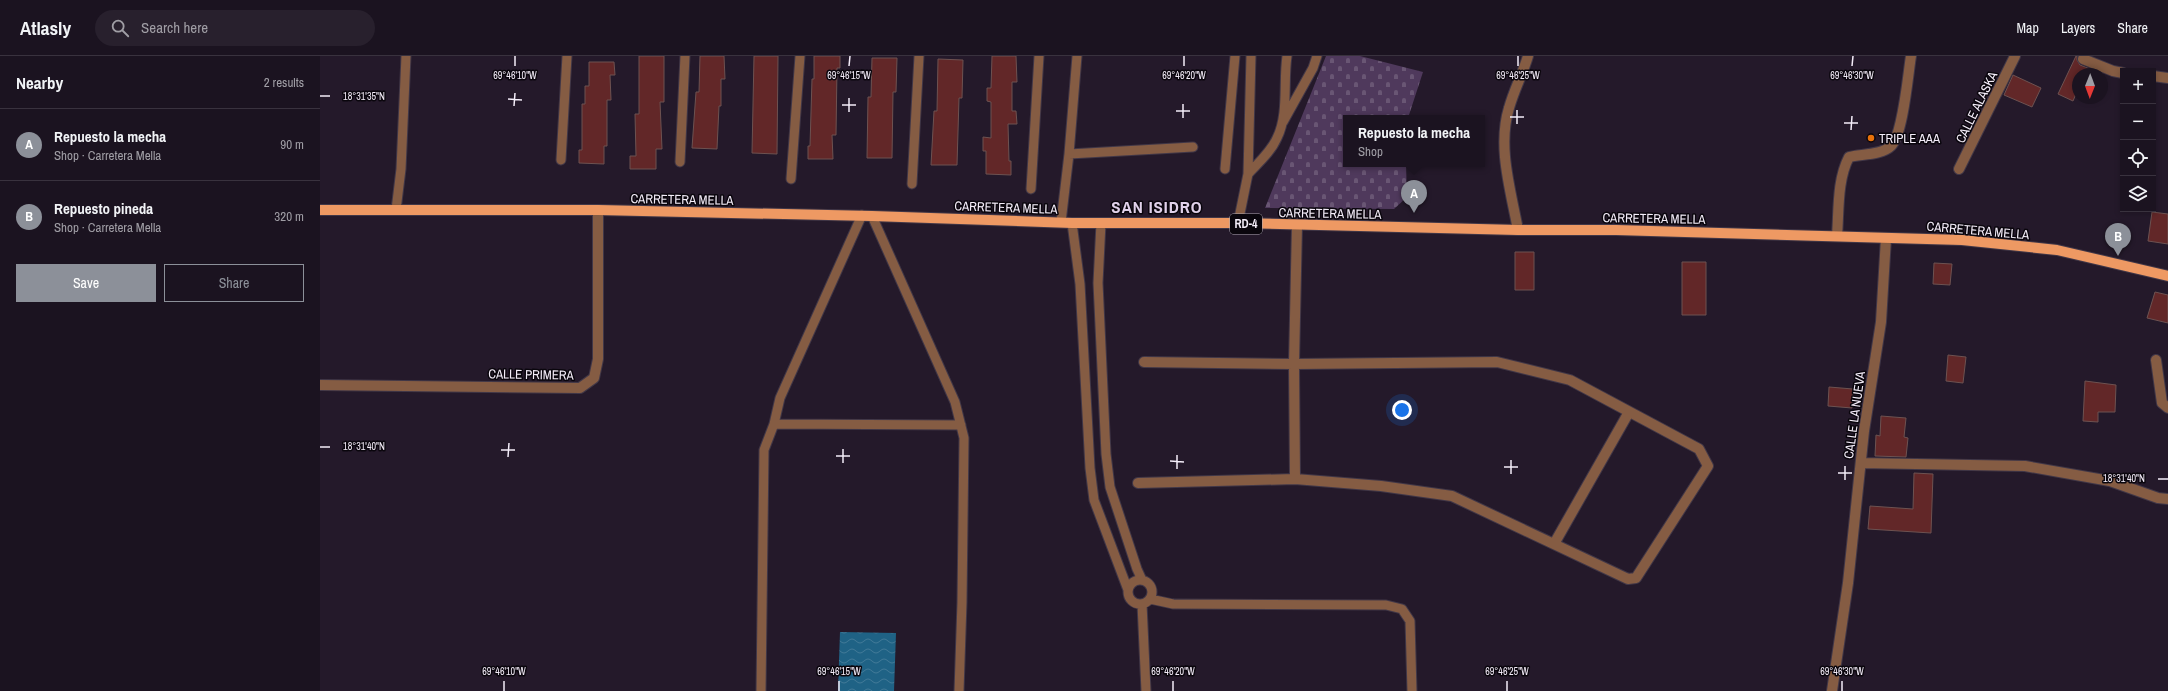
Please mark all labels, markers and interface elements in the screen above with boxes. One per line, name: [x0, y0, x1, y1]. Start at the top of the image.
search box: [95, 10, 375, 46]
text: Atlasly: [20, 15, 71, 41]
icon: search: [109, 17, 131, 39]
text: Search here: [141, 17, 208, 38]
text: Map: [2017, 19, 2039, 37]
text: Layers: [2061, 19, 2095, 37]
text: Share: [2117, 19, 2148, 37]
street label: CALLE ALASKA: [1952, 68, 2001, 146]
north arrow: [2072, 68, 2108, 104]
map controls: [2120, 68, 2156, 212]
button: +: [2120, 68, 2156, 104]
text: 69°46'10"W: [493, 69, 537, 82]
text: 69°46'15"W: [827, 69, 871, 82]
text: 69°46'20"W: [1162, 69, 1206, 82]
text: 69°46'25"W: [1496, 69, 1540, 82]
text: 69°46'30"W: [1830, 69, 1874, 82]
text: Nearby: [16, 71, 63, 94]
text: 2 results: [264, 74, 304, 91]
text: 18°31'35"N: [343, 90, 385, 103]
button: −: [2120, 104, 2156, 140]
popup: [1343, 115, 1485, 167]
text: Repuesto la mecha: [1358, 122, 1470, 143]
text: Repuesto la mecha: [54, 126, 166, 147]
place label: TRIPLE AAA: [1879, 130, 1941, 147]
marker: TRIPLE AAA: [1866, 133, 1876, 143]
text: A: [25, 136, 33, 153]
text: 90 m: [280, 136, 304, 153]
button: locate: [2120, 140, 2156, 176]
text: Shop: [1358, 143, 1383, 160]
text: Shop · Carretera Mella: [54, 147, 161, 164]
button: layers: [2120, 176, 2156, 212]
pin: A: [1401, 180, 1427, 213]
street label: CARRETERA MELLA: [630, 190, 735, 209]
district label: SAN ISIDRO: [1111, 195, 1203, 218]
street label: CARRETERA MELLA: [954, 197, 1059, 218]
text: Repuesto pineda: [54, 198, 153, 219]
street label: CARRETERA MELLA: [1278, 204, 1383, 223]
text: B: [25, 208, 33, 225]
text: 320 m: [274, 208, 304, 225]
street label: CARRETERA MELLA: [1602, 209, 1707, 228]
road number: RD-4: [1230, 214, 1262, 234]
street label: CARRETERA MELLA: [1926, 218, 2031, 244]
text: Shop · Carretera Mella: [54, 219, 161, 236]
pin: B: [2105, 223, 2131, 256]
button: Save: [16, 264, 156, 302]
button: Share: [164, 264, 304, 302]
street label: CALLE PRIMERA: [488, 365, 575, 384]
street label: CALLE LA NUEVA: [1840, 369, 1869, 460]
your location: [1392, 400, 1412, 420]
text: 18°31'40"N: [343, 440, 385, 453]
text: 18°31'40"N: [2103, 472, 2145, 485]
text: 69°46'10"W: [482, 665, 526, 678]
text: 69°46'15"W: [817, 665, 861, 678]
text: 69°46'20"W: [1151, 665, 1195, 678]
text: 69°46'25"W: [1485, 665, 1529, 678]
text: 69°46'30"W: [1820, 665, 1864, 678]

